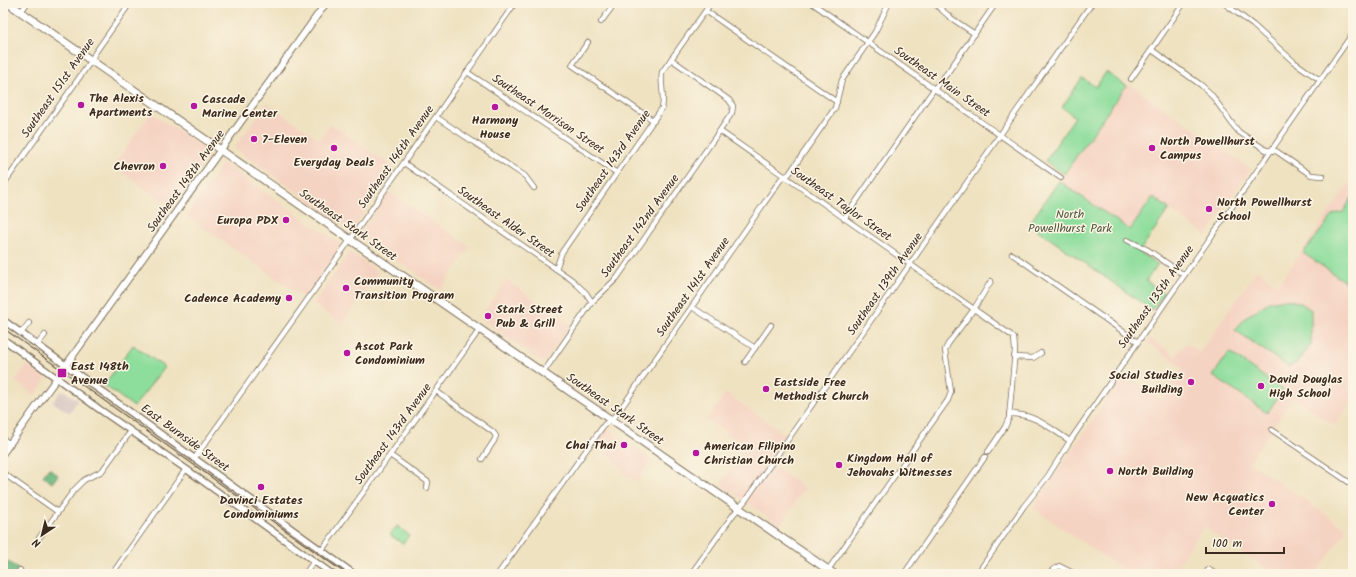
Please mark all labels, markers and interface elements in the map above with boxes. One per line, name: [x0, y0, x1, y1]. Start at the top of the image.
street label: Southeast 151st Avenue: [16, 34, 100, 142]
street label: Southeast Main Street: [890, 42, 994, 123]
street label: Southeast Morrison Street: [488, 69, 608, 159]
place label: The Alexis Apartments: [89, 89, 153, 122]
place label: Cascade Marine Center: [202, 90, 278, 123]
marker: The Alexis Apartments: [76, 100, 86, 110]
marker: Cascade Marine Center: [189, 101, 199, 111]
street label: Southeast 146th Avenue: [353, 101, 439, 213]
marker: Harmony House: [490, 102, 500, 112]
street label: Southeast 143rd Avenue: [570, 105, 656, 216]
place label: Harmony House: [472, 111, 519, 144]
street label: Southeast 148th Avenue: [142, 125, 230, 236]
place label: 7-Eleven: [262, 130, 308, 149]
place label: North Powellhurst Campus: [1160, 132, 1256, 165]
marker: 7-Eleven: [249, 134, 259, 144]
marker: Everyday Deals: [329, 143, 339, 153]
marker: North Powellhurst Campus: [1147, 143, 1157, 153]
place label: Everyday Deals: [294, 153, 375, 172]
place label: Chevron: [113, 157, 155, 176]
marker: Chevron: [158, 161, 168, 171]
street label: Southeast Taylor Street: [787, 162, 896, 246]
street label: Southeast 142nd Avenue: [596, 170, 685, 282]
street label: Southeast Alder Street: [453, 181, 559, 263]
street label: Southeast Stark Street: [295, 184, 401, 266]
place label: North Powellhurst School: [1217, 193, 1313, 226]
marker: North Powellhurst School: [1204, 204, 1214, 214]
park label: North Powellhurst Park: [1028, 205, 1112, 238]
place label: Europa PDX: [217, 211, 279, 230]
marker: Europa PDX: [281, 215, 291, 225]
street label: Southeast 139th Avenue: [842, 228, 928, 339]
street label: Southeast 141st Avenue: [651, 233, 735, 341]
street label: Southeast 135th Avenue: [1113, 241, 1199, 353]
place label: Community Transition Program: [354, 272, 454, 305]
marker: Community Transition Program: [341, 283, 351, 293]
place label: Cadence Academy: [184, 289, 282, 308]
marker: Cadence Academy: [284, 293, 294, 303]
place label: Stark Street Pub & Grill: [496, 300, 563, 333]
marker: Stark Street Pub & Grill: [483, 311, 493, 321]
place label: Ascot Park Condominium: [355, 337, 425, 370]
marker: Ascot Park Condominium: [342, 348, 352, 358]
place label: East 148th Avenue: [71, 357, 129, 390]
place label: Social Studies Building: [1109, 366, 1183, 399]
marker: East 148th Avenue: [56, 367, 68, 379]
street label: Southeast Stark Street: [562, 368, 668, 450]
place label: David Douglas High School: [1269, 370, 1343, 403]
place label: Eastside Free Methodist Church: [774, 373, 869, 406]
marker: Social Studies Building: [1186, 377, 1196, 387]
street label: Southeast 143rd Avenue: [350, 379, 437, 489]
marker: David Douglas High School: [1256, 381, 1266, 391]
marker: Eastside Free Methodist Church: [761, 384, 771, 394]
street label: East Burnside Street: [137, 399, 234, 477]
place label: Chai Thai: [565, 436, 617, 455]
place label: American Filipino Christian Church: [704, 437, 796, 470]
marker: Chai Thai: [619, 440, 629, 450]
marker: American Filipino Christian Church: [691, 448, 701, 458]
place label: Kingdom Hall of Jehovahs Witnesses: [847, 449, 953, 482]
marker: Kingdom Hall of Jehovahs Witnesses: [834, 460, 844, 470]
place label: North Building: [1118, 462, 1194, 481]
marker: North Building: [1105, 466, 1115, 476]
marker: Davinci Estates Condominiums: [256, 482, 266, 492]
place label: New Acquatics Center: [1186, 488, 1265, 521]
place label: Davinci Estates Condominiums: [219, 491, 303, 524]
marker: New Acquatics Center: [1267, 499, 1277, 509]
north arrow: [22, 515, 62, 555]
scale bar: [1206, 529, 1284, 555]
text: N: [29, 533, 45, 552]
text: 100 m: [1212, 534, 1243, 553]

